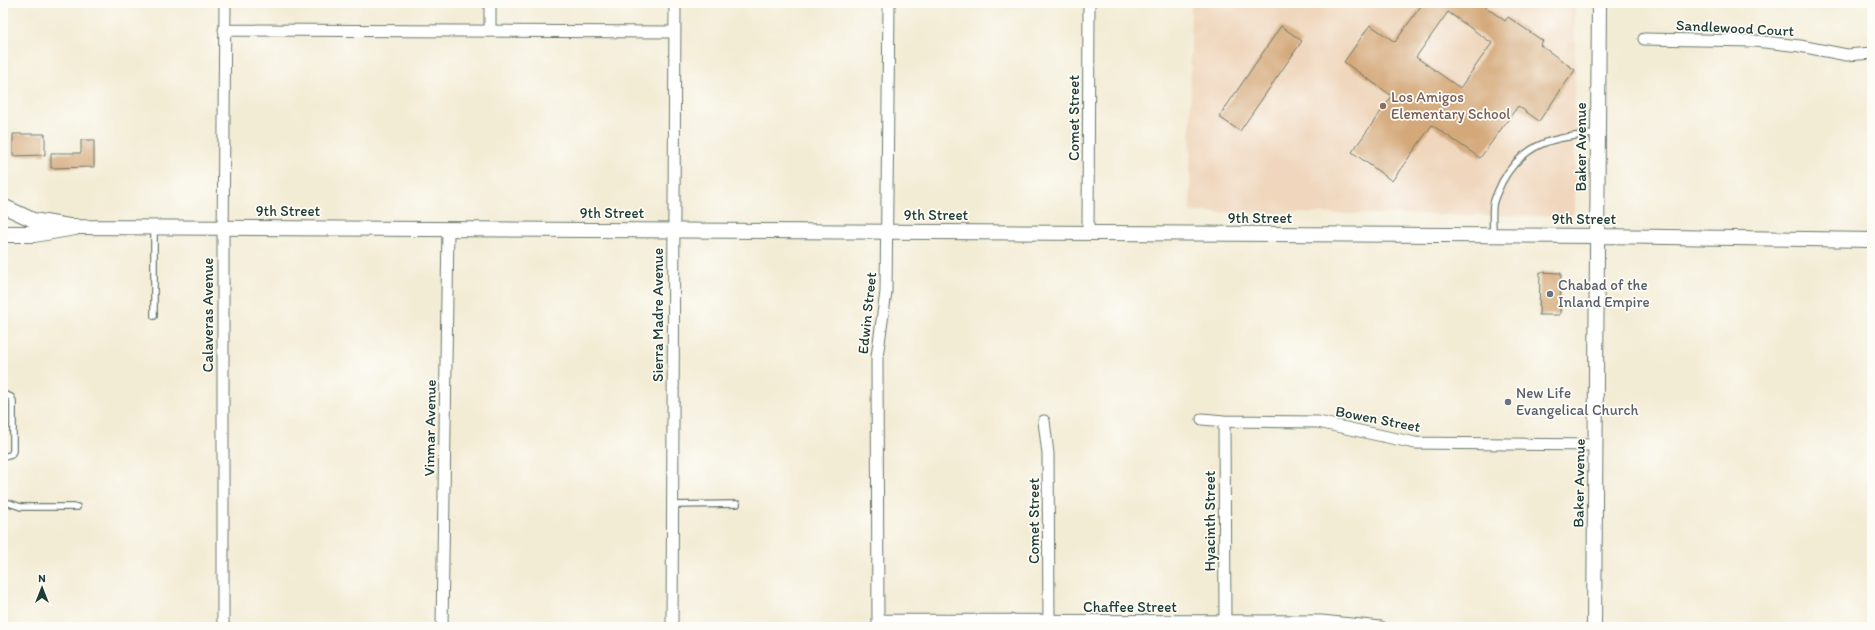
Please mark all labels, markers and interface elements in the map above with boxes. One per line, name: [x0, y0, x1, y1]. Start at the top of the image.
street label: Sandlewood Court: [1675, 16, 1795, 40]
street label: Comet Street: [1065, 75, 1083, 161]
place label: Los Amigos Elementary School: [1391, 88, 1511, 123]
marker: Los Amigos Elementary School: [1378, 101, 1388, 111]
street label: Baker Avenue: [1572, 102, 1590, 192]
street label: 9th Street: [256, 202, 321, 220]
street label: 9th Street: [580, 204, 645, 222]
street label: 9th Street: [904, 206, 969, 224]
street label: 9th Street: [1228, 209, 1293, 227]
street label: 9th Street: [1552, 210, 1617, 228]
street label: Sierra Madre Avenue: [649, 248, 667, 382]
street label: Calaveras Avenue: [199, 258, 217, 372]
street label: Edwin Street: [854, 271, 880, 355]
place label: Chabad of the Inland Empire: [1558, 276, 1650, 311]
marker: Chabad of the Inland Empire: [1545, 289, 1555, 299]
street label: Vinmar Avenue: [420, 379, 440, 477]
place label: New Life Evangelical Church: [1516, 384, 1639, 419]
marker: New Life Evangelical Church: [1503, 397, 1513, 407]
street label: Bowen Street: [1334, 402, 1422, 436]
street label: Baker Avenue: [1569, 438, 1589, 528]
street label: Hyacinth Street: [1201, 470, 1219, 571]
street label: Comet Street: [1025, 478, 1043, 564]
north arrow: [22, 568, 62, 608]
text: N: [38, 572, 46, 585]
street label: Chaffee Street: [1083, 598, 1177, 616]

